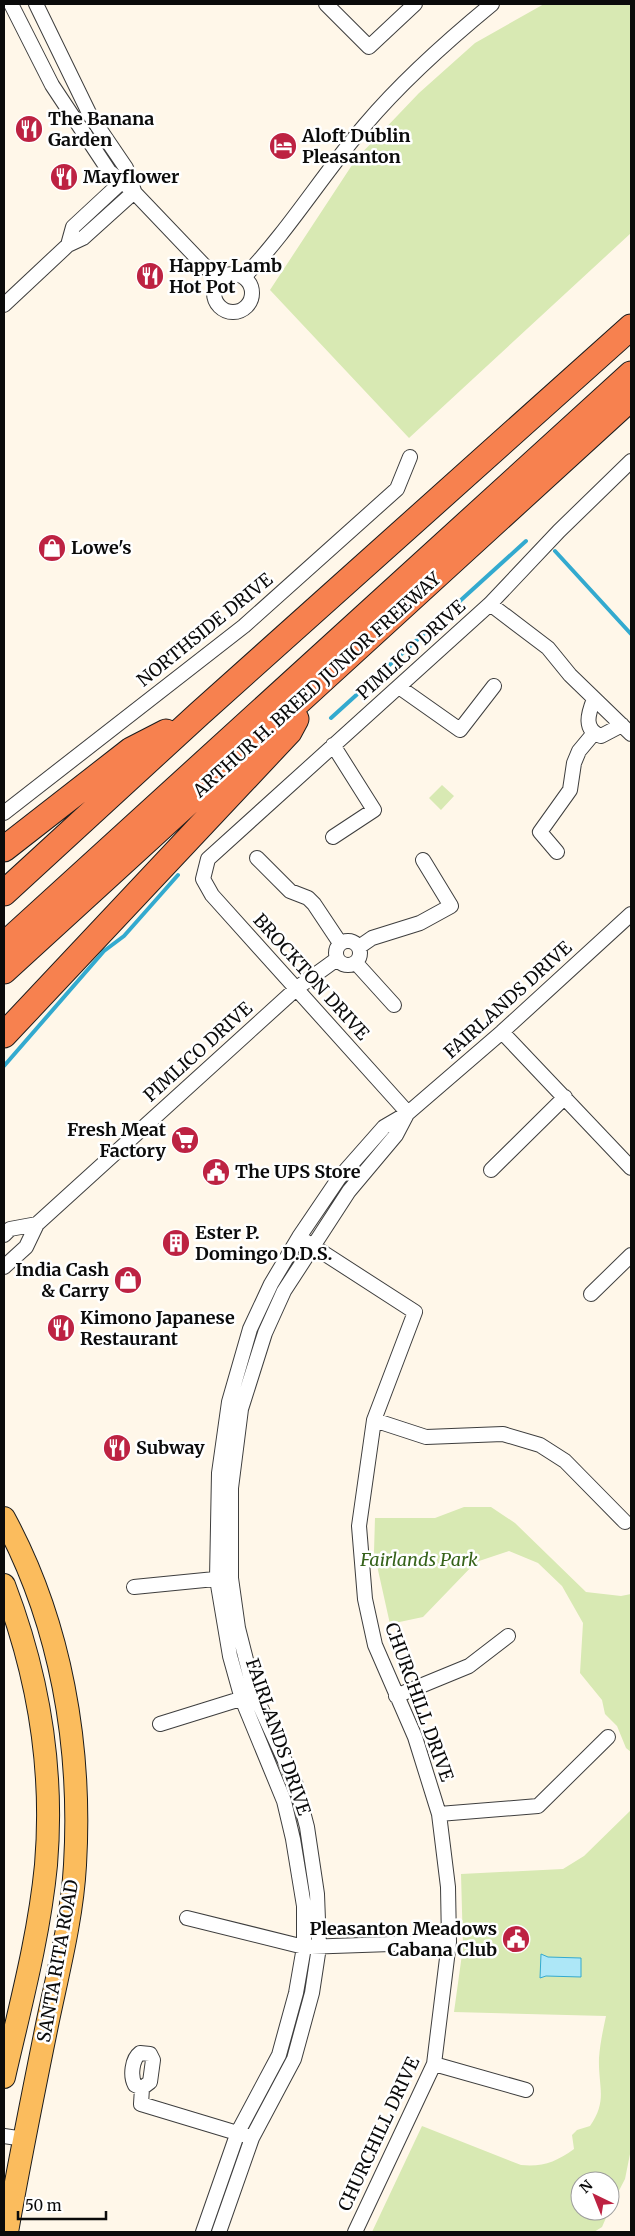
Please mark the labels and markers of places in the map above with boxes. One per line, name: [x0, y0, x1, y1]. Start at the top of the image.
place label: The Banana Garden: [48, 107, 154, 151]
restaurant icon: The Banana Garden: [14, 114, 44, 144]
place label: Aloft Dublin Pleasanton: [301, 124, 411, 168]
hotel icon: Aloft Dublin Pleasanton: [268, 131, 298, 161]
restaurant icon: Mayflower: [49, 162, 79, 192]
place label: Mayflower: [83, 165, 179, 188]
place label: Happy Lamb Hot Pot: [169, 254, 282, 298]
restaurant icon: Happy Lamb Hot Pot: [135, 261, 165, 291]
shop icon: Lowe's: [37, 533, 67, 563]
place label: Lowe's: [71, 536, 132, 559]
place label: Fresh Meat Factory: [67, 1118, 167, 1162]
supermarket icon: Fresh Meat Factory: [170, 1125, 200, 1155]
public building icon: The UPS Store: [201, 1157, 231, 1187]
place label: The UPS Store: [235, 1160, 361, 1183]
place label: Ester P. Domingo D.D.S.: [195, 1221, 333, 1265]
building icon: Ester P. Domingo D.D.S.: [161, 1228, 191, 1258]
place label: India Cash & Carry: [15, 1258, 109, 1302]
shop icon: India Cash & Carry: [113, 1265, 143, 1295]
place label: Kimono Japanese Restaurant: [80, 1306, 235, 1350]
restaurant icon: Kimono Japanese Restaurant: [46, 1313, 76, 1343]
restaurant icon: Subway: [102, 1433, 132, 1463]
place label: Subway: [136, 1436, 205, 1459]
place label: Pleasanton Meadows Cabana Club: [309, 1917, 497, 1961]
public building icon: Pleasanton Meadows Cabana Club: [501, 1924, 531, 1954]

